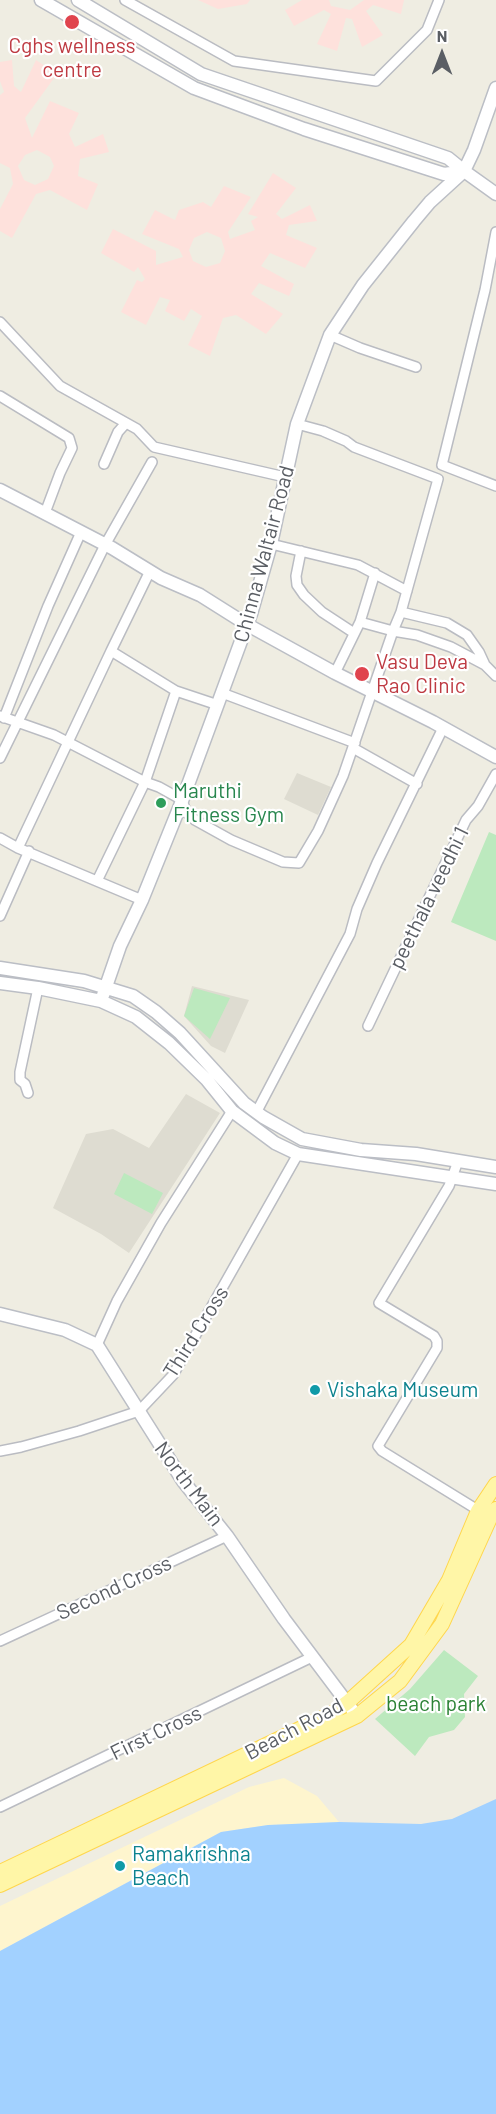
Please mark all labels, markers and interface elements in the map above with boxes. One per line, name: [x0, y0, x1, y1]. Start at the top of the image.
marker: Cghs wellness centre: [63, 13, 81, 31]
north arrow: [412, 24, 472, 84]
text: N: [437, 26, 447, 45]
place label: Cghs wellness centre: [8, 33, 136, 83]
street label: Chinna Waltair Road: [228, 463, 300, 645]
place label: Vasu Deva Rao Clinic: [376, 649, 468, 699]
marker: Vasu Deva Rao Clinic: [353, 665, 371, 683]
place label: Maruthi Fitness Gym: [173, 778, 284, 828]
marker: Maruthi Fitness Gym: [154, 796, 168, 810]
street label: peethala veedhi 1: [384, 823, 474, 973]
street label: Third Cross: [158, 1281, 234, 1383]
place label: Vishaka Museum: [327, 1377, 478, 1403]
marker: Vishaka Museum: [308, 1383, 322, 1397]
street label: North Main: [149, 1437, 229, 1531]
street label: Second Cross: [52, 1550, 176, 1626]
park label: beach park: [386, 1691, 486, 1717]
street label: Beach Road: [240, 1693, 348, 1765]
street label: First Cross: [106, 1700, 206, 1766]
place label: Ramakrishna Beach: [132, 1841, 251, 1891]
marker: Ramakrishna Beach: [113, 1859, 127, 1873]

